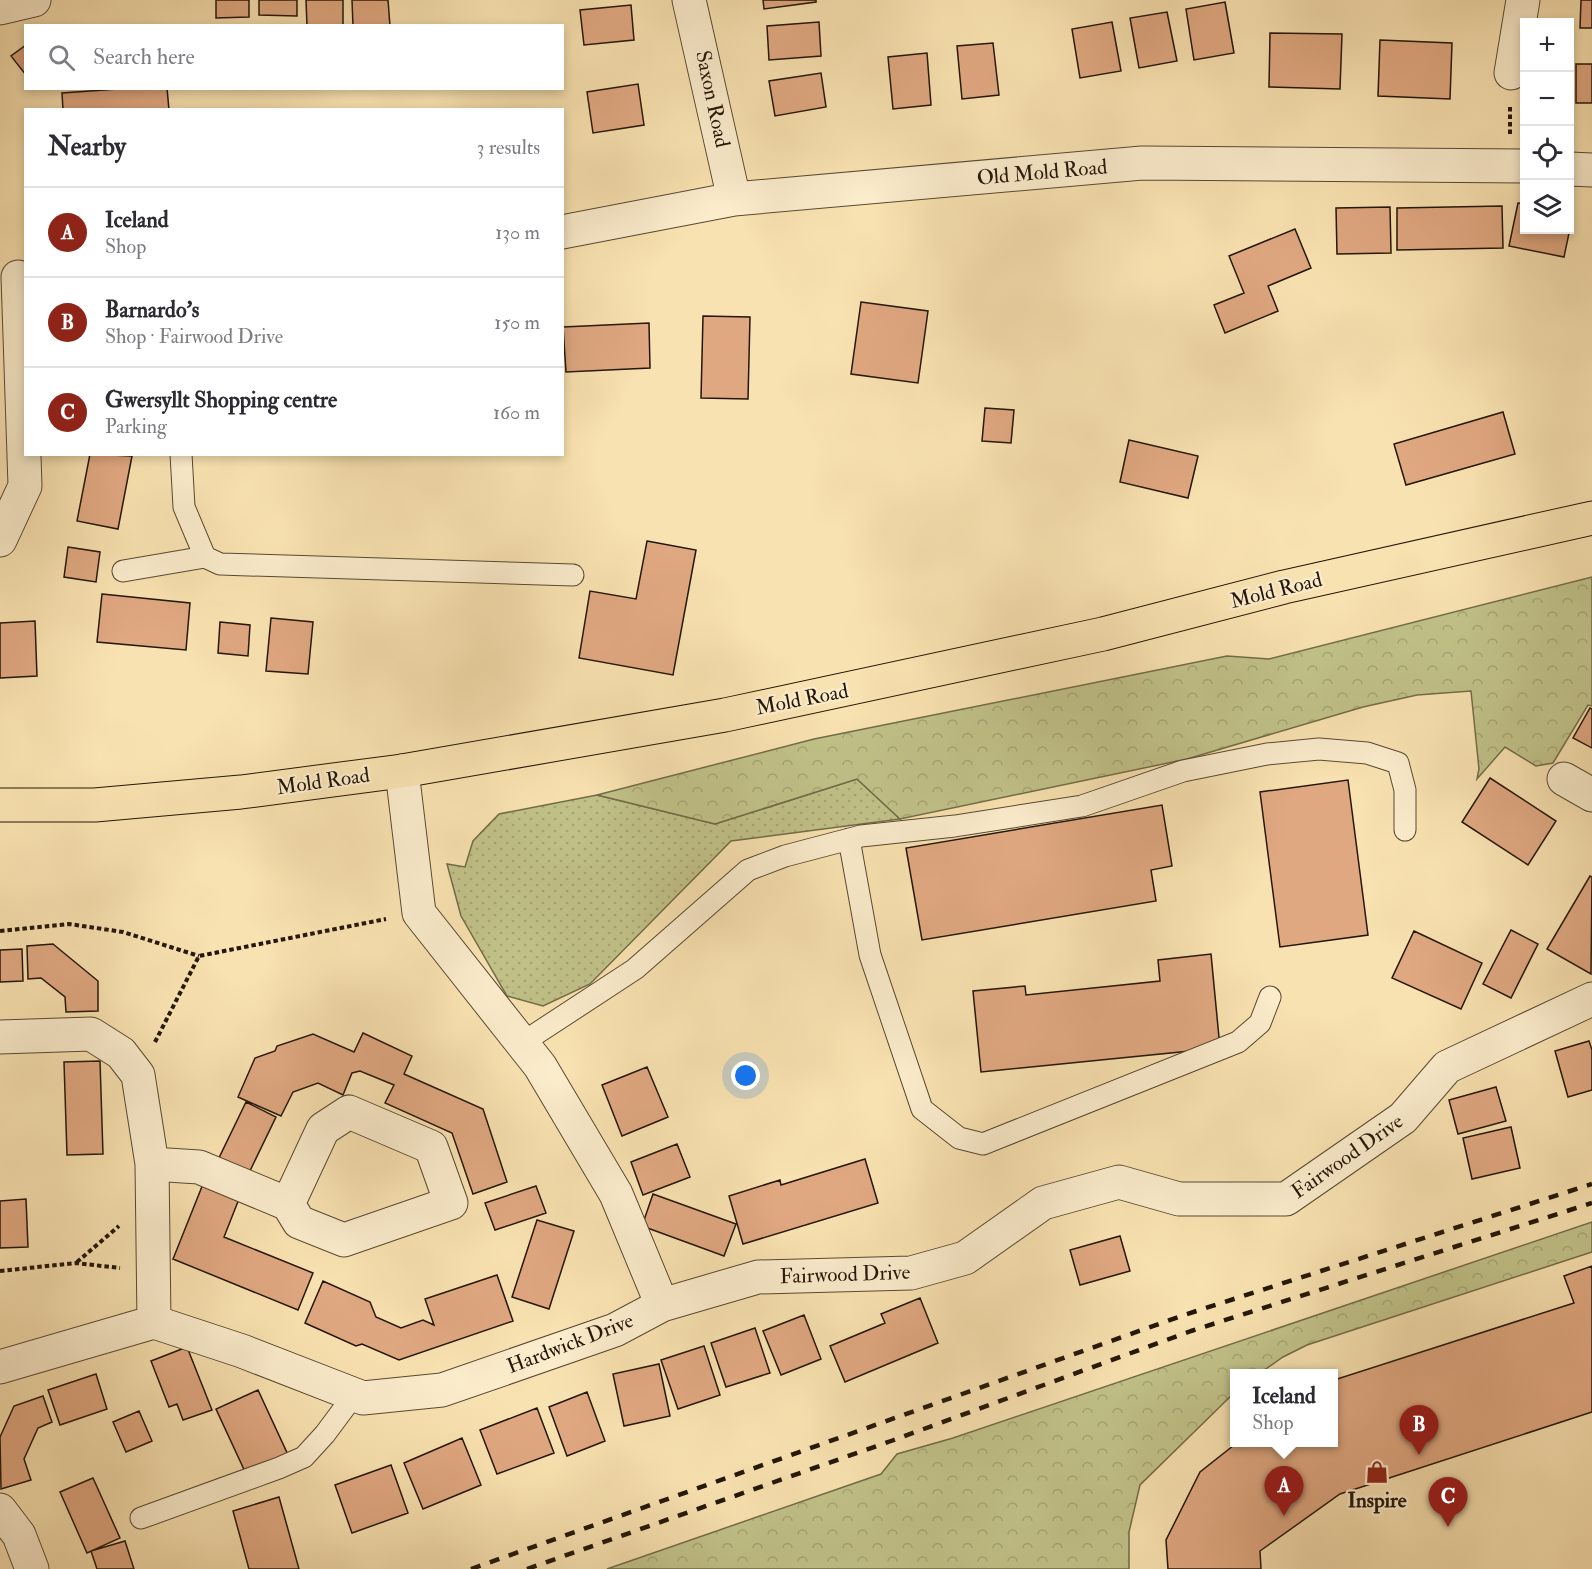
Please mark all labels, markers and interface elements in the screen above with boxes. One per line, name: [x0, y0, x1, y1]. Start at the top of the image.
map controls: [1520, 18, 1574, 234]
button: +: [1520, 18, 1574, 72]
search box: [24, 24, 564, 90]
icon: search: [45, 41, 78, 74]
text: Search here: [93, 43, 195, 71]
street label: Saxon Road: [689, 48, 736, 151]
button: −: [1520, 72, 1574, 126]
button: locate: [1520, 126, 1574, 180]
text: Nearby: [48, 131, 126, 163]
text: 3 results: [477, 135, 540, 160]
street label: Old Mold Road: [976, 153, 1109, 192]
button: layers: [1520, 180, 1574, 234]
text: Iceland: [105, 206, 169, 234]
text: A: [61, 220, 74, 245]
text: 130 m: [495, 220, 540, 245]
text: Shop: [105, 234, 146, 259]
text: Barnardo's: [105, 296, 199, 324]
text: B: [61, 310, 74, 335]
text: 150 m: [494, 310, 540, 335]
text: Shop · Fairwood Drive: [105, 324, 283, 349]
text: Gwersyllt Shopping centre: [105, 386, 337, 414]
text: C: [60, 400, 75, 425]
text: 160 m: [493, 400, 540, 425]
text: Parking: [105, 414, 167, 439]
street label: Mold Road: [1227, 566, 1326, 615]
street label: Mold Road: [753, 677, 851, 722]
street label: Mold Road: [275, 762, 372, 801]
your location: [731, 1061, 760, 1090]
street label: Fairwood Drive: [1286, 1108, 1409, 1205]
street label: Fairwood Drive: [779, 1259, 911, 1290]
street label: Hardwick Drive: [503, 1307, 637, 1380]
popup: [1230, 1369, 1338, 1447]
text: Iceland: [1252, 1382, 1316, 1410]
pin: B: [1400, 1406, 1438, 1455]
text: Shop: [1252, 1410, 1294, 1435]
shop icon: Inspire: [1364, 1459, 1390, 1485]
pin: A: [1264, 1466, 1304, 1516]
pin: C: [1428, 1478, 1468, 1527]
place label: Inspire: [1347, 1487, 1407, 1514]

